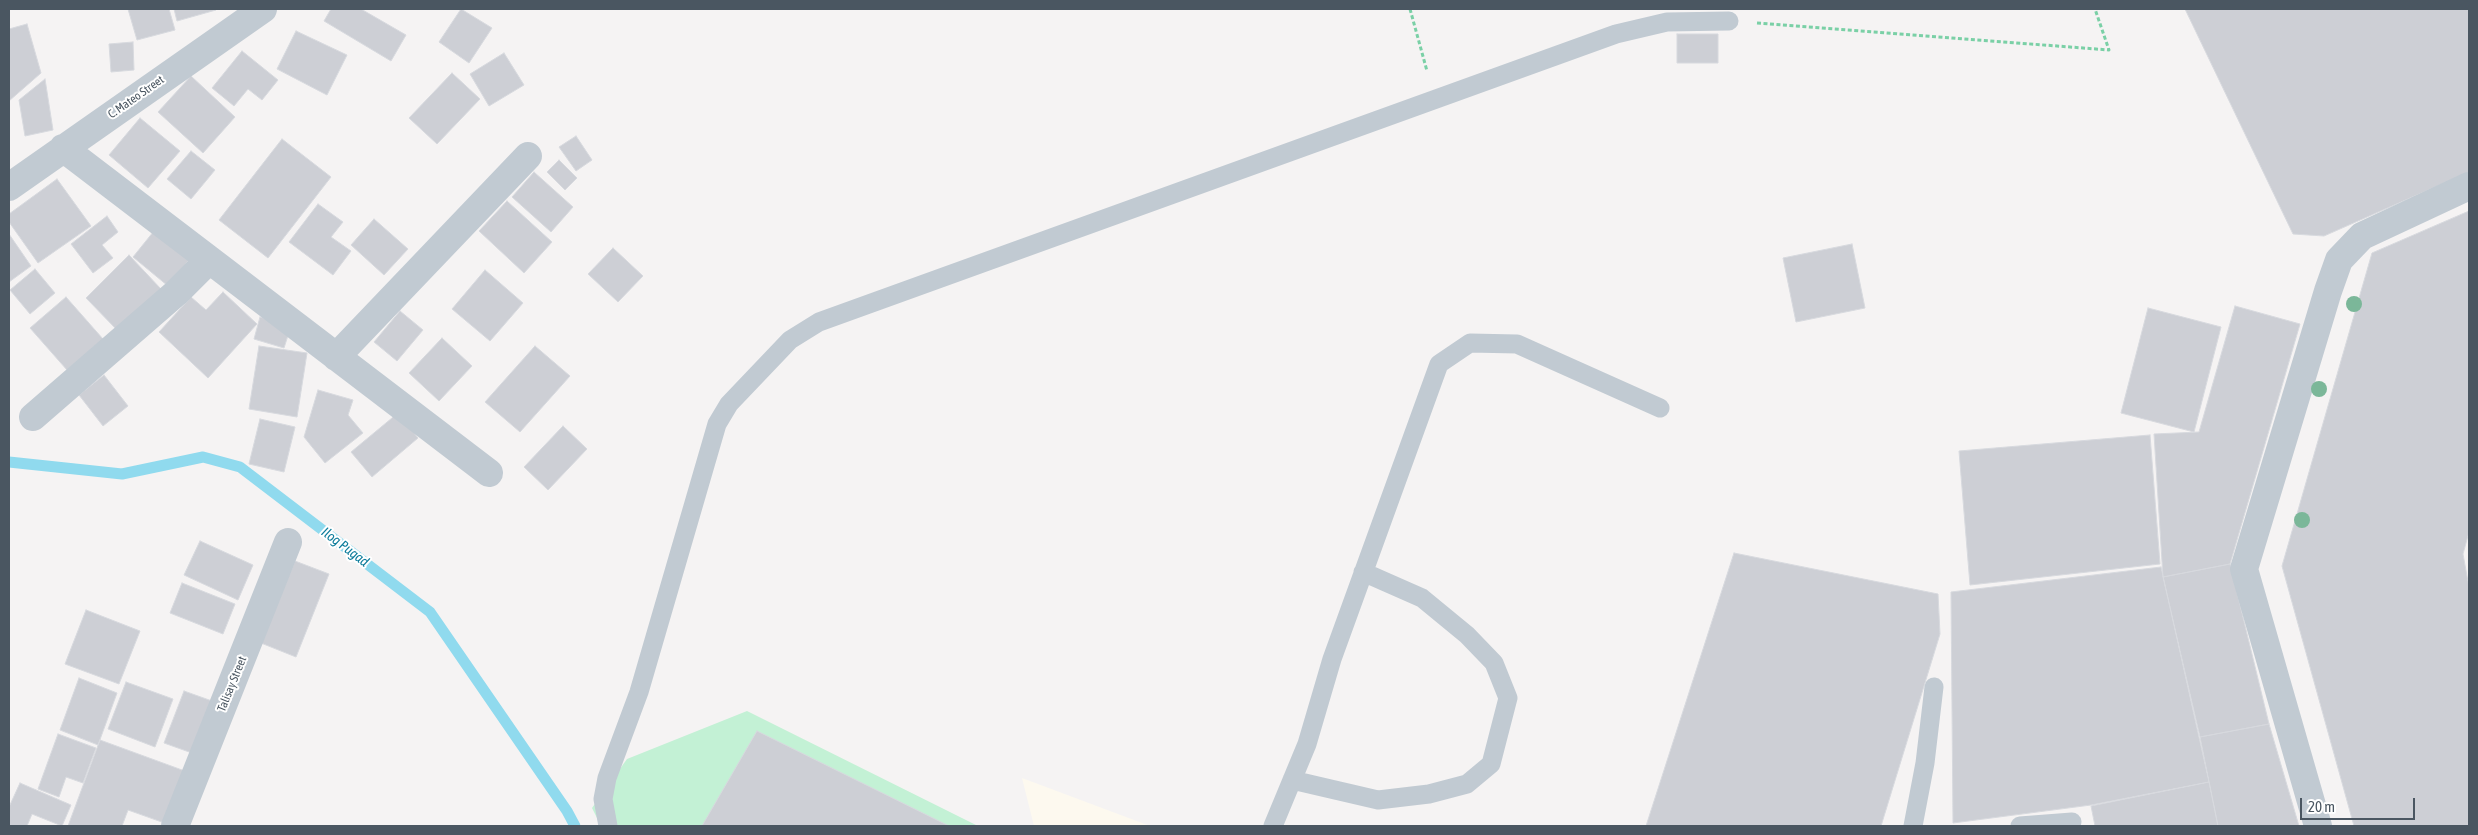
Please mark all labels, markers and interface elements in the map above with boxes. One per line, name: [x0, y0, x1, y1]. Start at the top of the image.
street label: C. Mateo Street: [105, 72, 167, 122]
water label: Ilog Pugad: [318, 524, 372, 570]
street label: Talisay Street: [214, 654, 250, 714]
scale bar: [2303, 788, 2418, 820]
text: 20 m: [2308, 798, 2335, 815]

